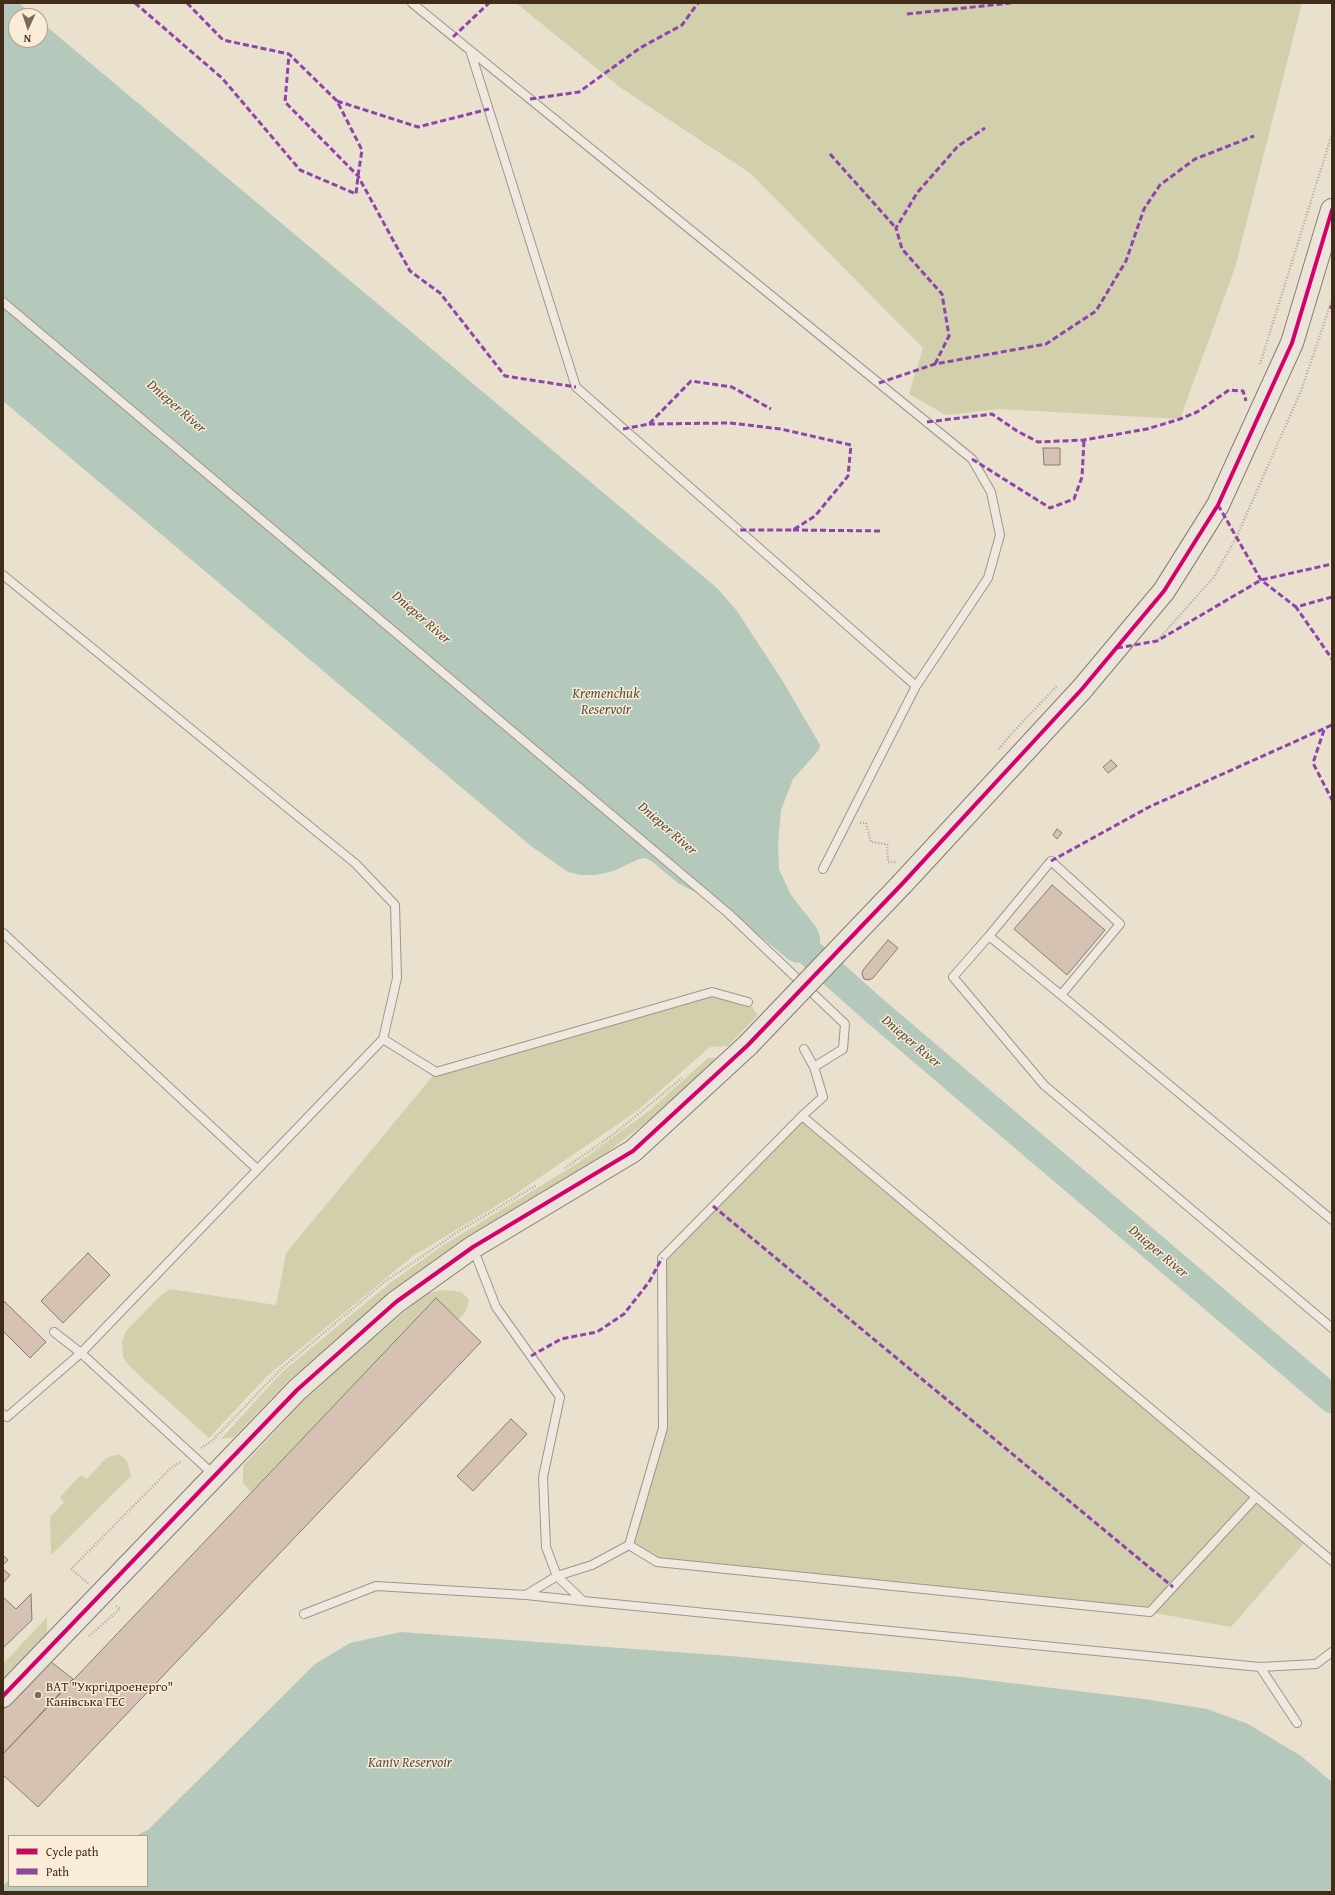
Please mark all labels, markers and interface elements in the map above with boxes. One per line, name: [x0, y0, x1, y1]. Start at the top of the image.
north arrow: [8, 8, 48, 48]
text: N: [23, 31, 32, 47]
water label: Dnieper River: [143, 377, 209, 437]
water label: Dnieper River: [388, 588, 454, 648]
water label: Kremenchuk Reservoir: [572, 686, 640, 718]
water label: Dnieper River: [634, 799, 700, 859]
water label: Dnieper River: [878, 1012, 944, 1072]
water label: Dnieper River: [1125, 1222, 1191, 1282]
place label: ВАТ "Укргідроенерго" Канівська ГЕС: [46, 1680, 173, 1711]
marker: ВАТ "Укргідроенерго" Канівська ГЕС: [33, 1690, 43, 1700]
water label: Kaniv Reservoir: [368, 1755, 452, 1771]
legend: [8, 1835, 148, 1887]
text: Cycle path: [46, 1843, 98, 1860]
text: Path: [46, 1863, 69, 1880]

